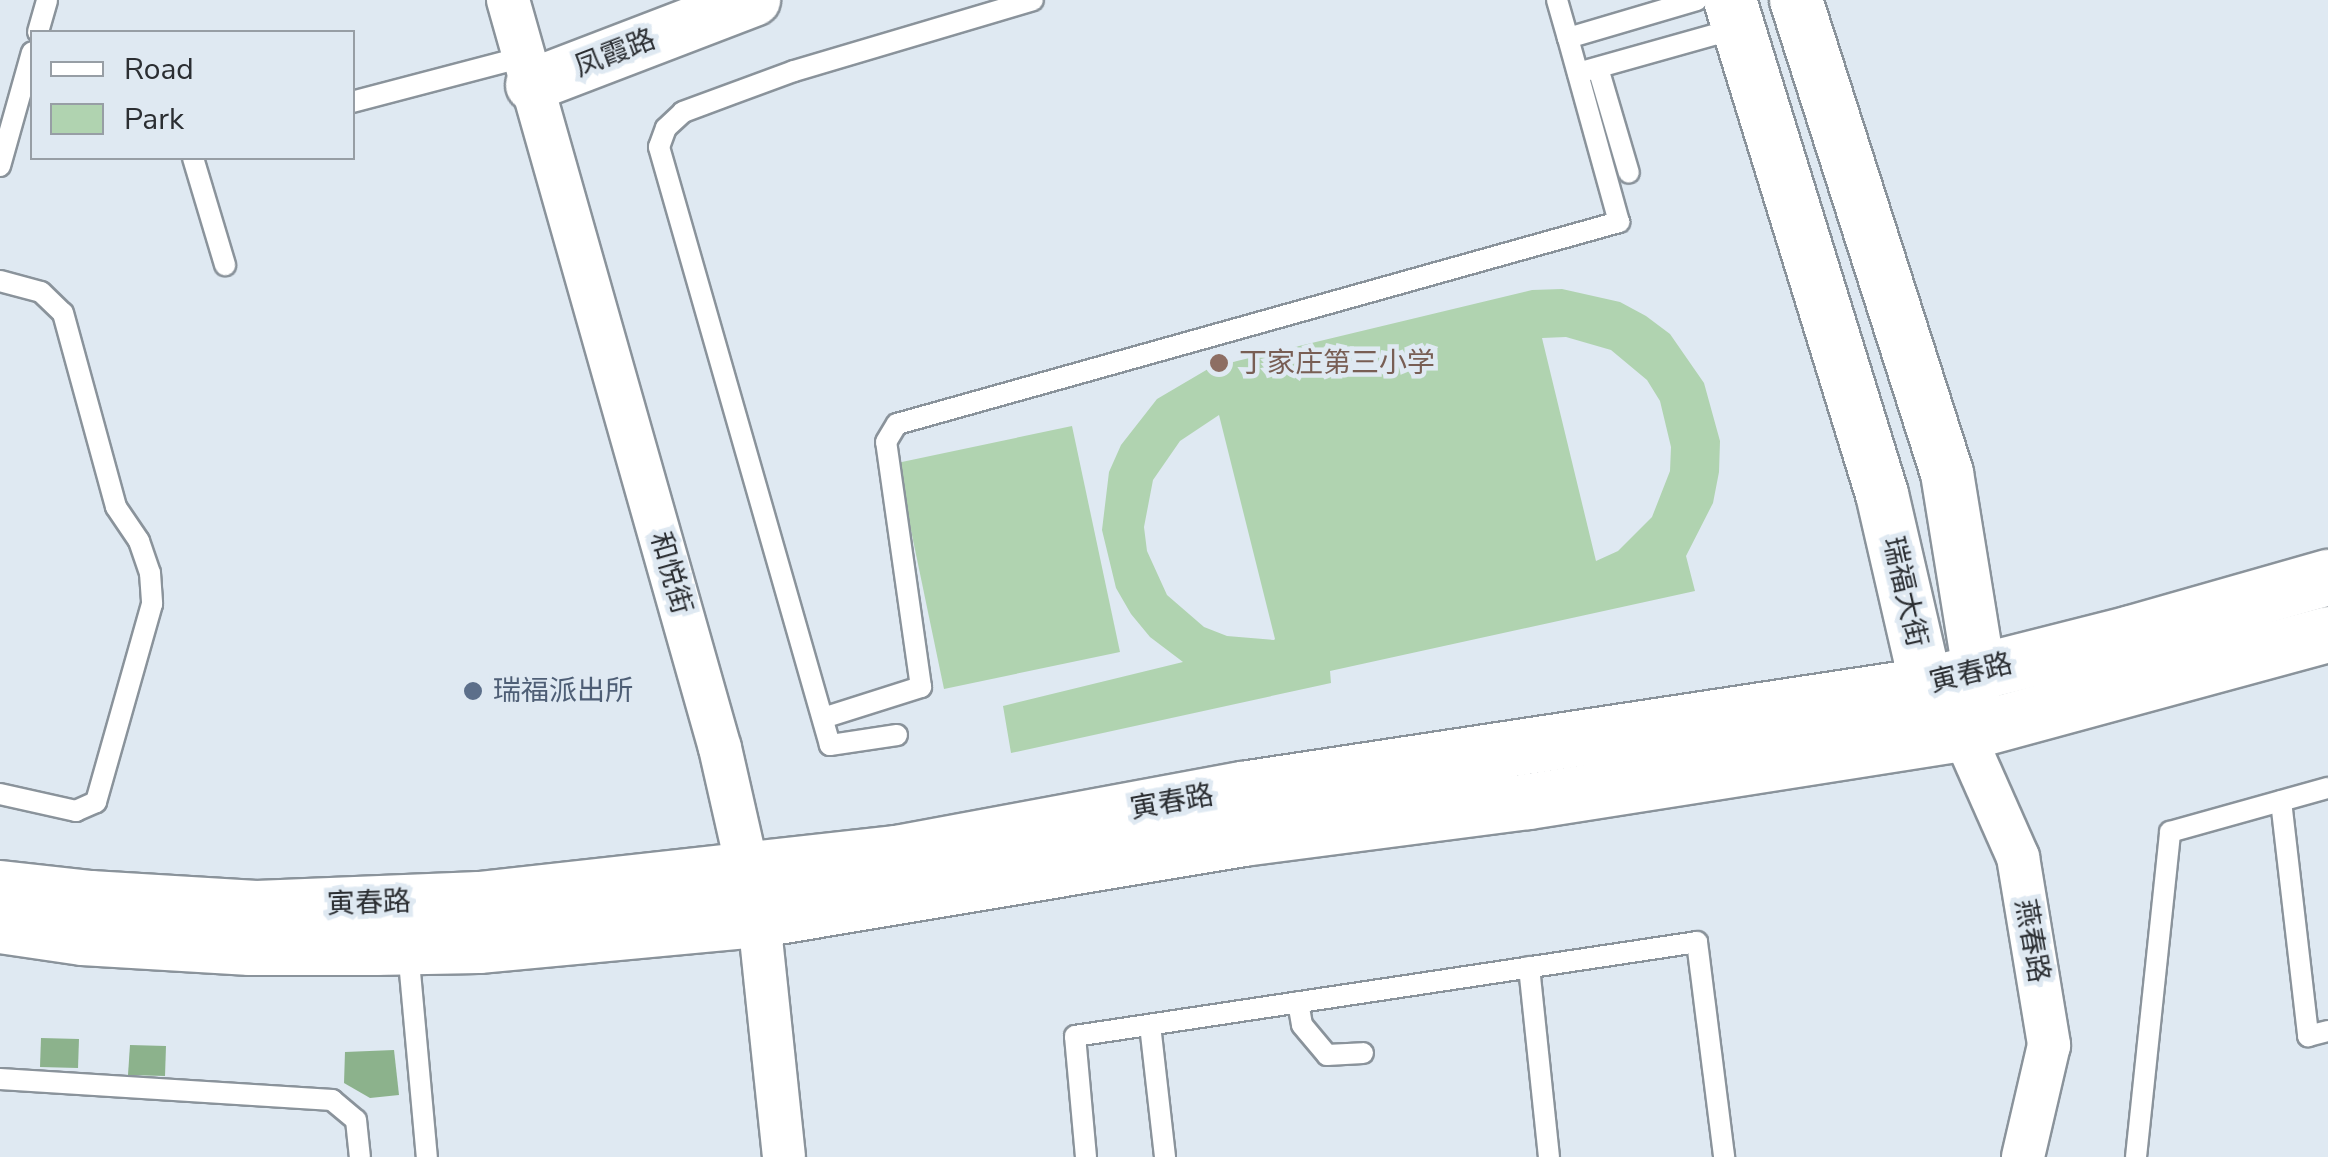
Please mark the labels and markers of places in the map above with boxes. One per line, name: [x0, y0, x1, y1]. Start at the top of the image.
place label: 丁家庄第三小学: [1239, 346, 1435, 380]
marker: 丁家庄第三小学: [1208, 352, 1230, 374]
place label: 瑞福派出所: [493, 674, 633, 708]
marker: 瑞福派出所: [462, 680, 484, 702]

